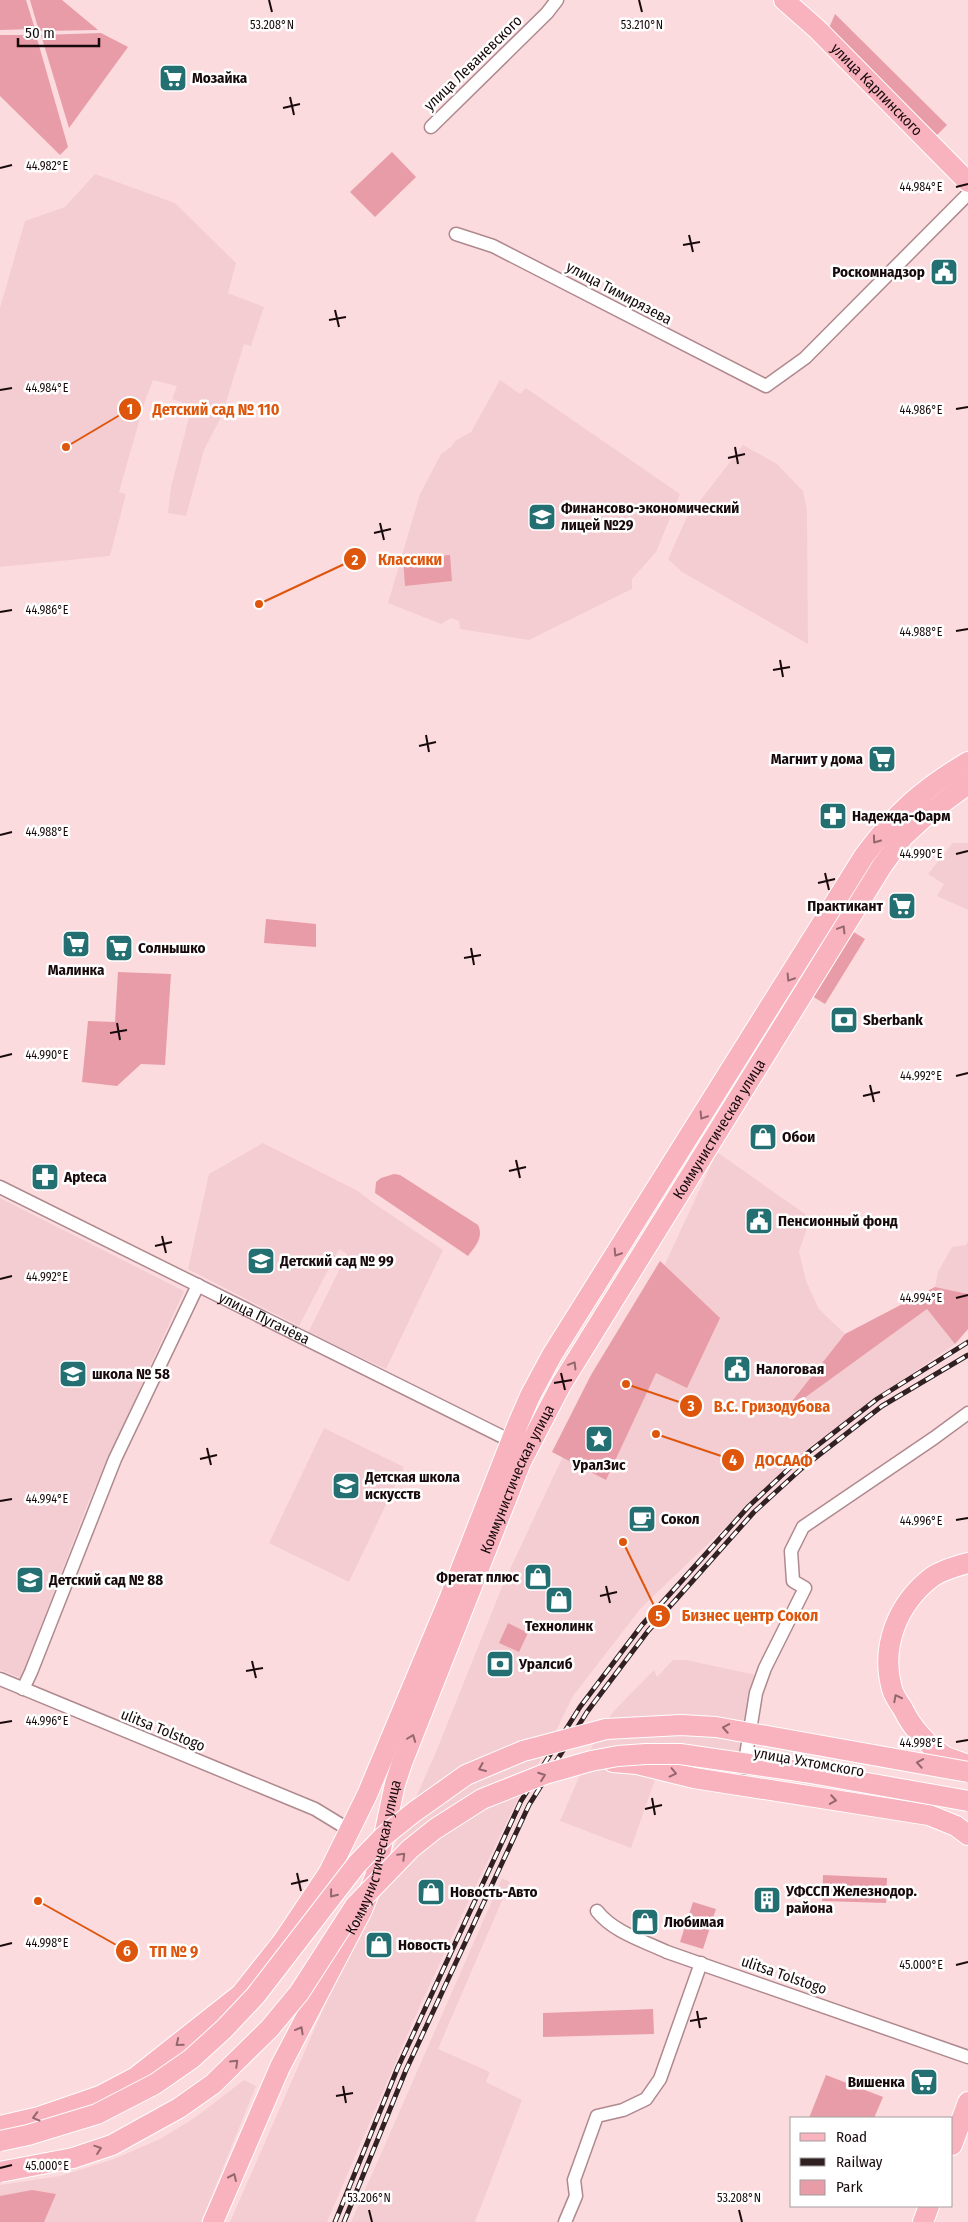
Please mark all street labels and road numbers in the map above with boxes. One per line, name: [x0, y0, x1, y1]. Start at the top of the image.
street label: улица Леваневского: [420, 11, 526, 114]
street label: улица Карпинского: [827, 39, 926, 140]
street label: улица Тимирязева: [563, 258, 675, 328]
street label: Коммунистическая улица: [669, 1056, 769, 1202]
street label: улица Пугачёва: [216, 1288, 313, 1348]
street label: Коммунистическая улица: [477, 1402, 558, 1556]
street label: ulitsa Tolstogo: [118, 1705, 208, 1755]
street label: улица Ухтомского: [752, 1743, 866, 1781]
street label: Коммунистическая улица: [342, 1777, 405, 1938]
street label: ulitsa Tolstogo: [739, 1952, 829, 1998]

